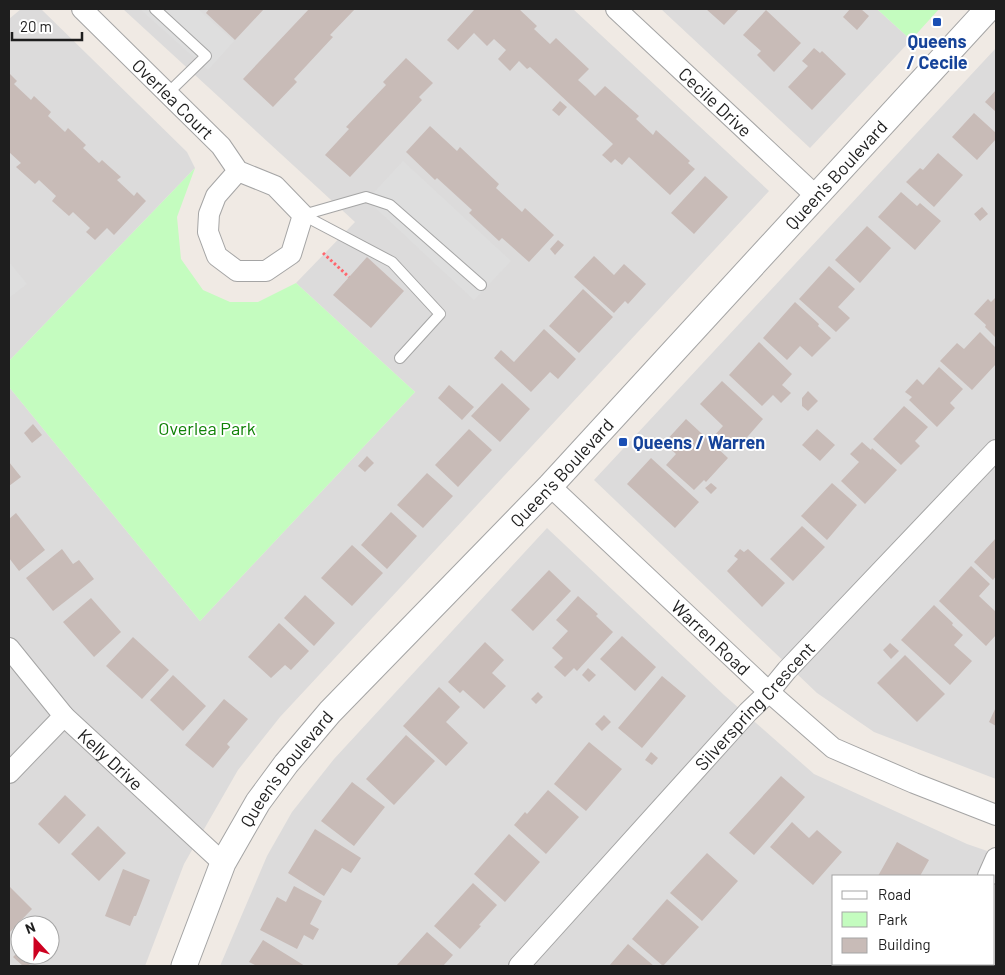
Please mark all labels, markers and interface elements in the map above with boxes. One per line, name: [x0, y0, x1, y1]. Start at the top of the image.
scale bar: [12, 10, 82, 42]
marker: Queens / Cecile: [931, 16, 943, 28]
text: 20 m: [20, 17, 52, 35]
place label: Queens / Cecile: [906, 30, 968, 73]
street label: Overlea Court: [128, 54, 219, 144]
street label: Cecile Drive: [674, 62, 756, 141]
street label: Queen's Boulevard: [780, 115, 892, 234]
street label: Queen's Boulevard: [505, 414, 618, 531]
park label: Overlea Park: [158, 417, 256, 439]
place label: Queens / Warren: [633, 431, 765, 453]
marker: Queens / Warren: [617, 436, 629, 448]
street label: Warren Road: [667, 595, 755, 680]
street label: Silverspring Crescent: [690, 637, 819, 775]
street label: Queen's Boulevard: [235, 706, 337, 831]
street label: Kelly Drive: [74, 724, 148, 795]
legend: [832, 875, 995, 965]
text: Road: [878, 885, 911, 903]
text: Park: [878, 910, 908, 928]
north arrow: [10, 915, 60, 965]
text: N: [23, 918, 38, 937]
text: Building: [878, 935, 931, 953]

